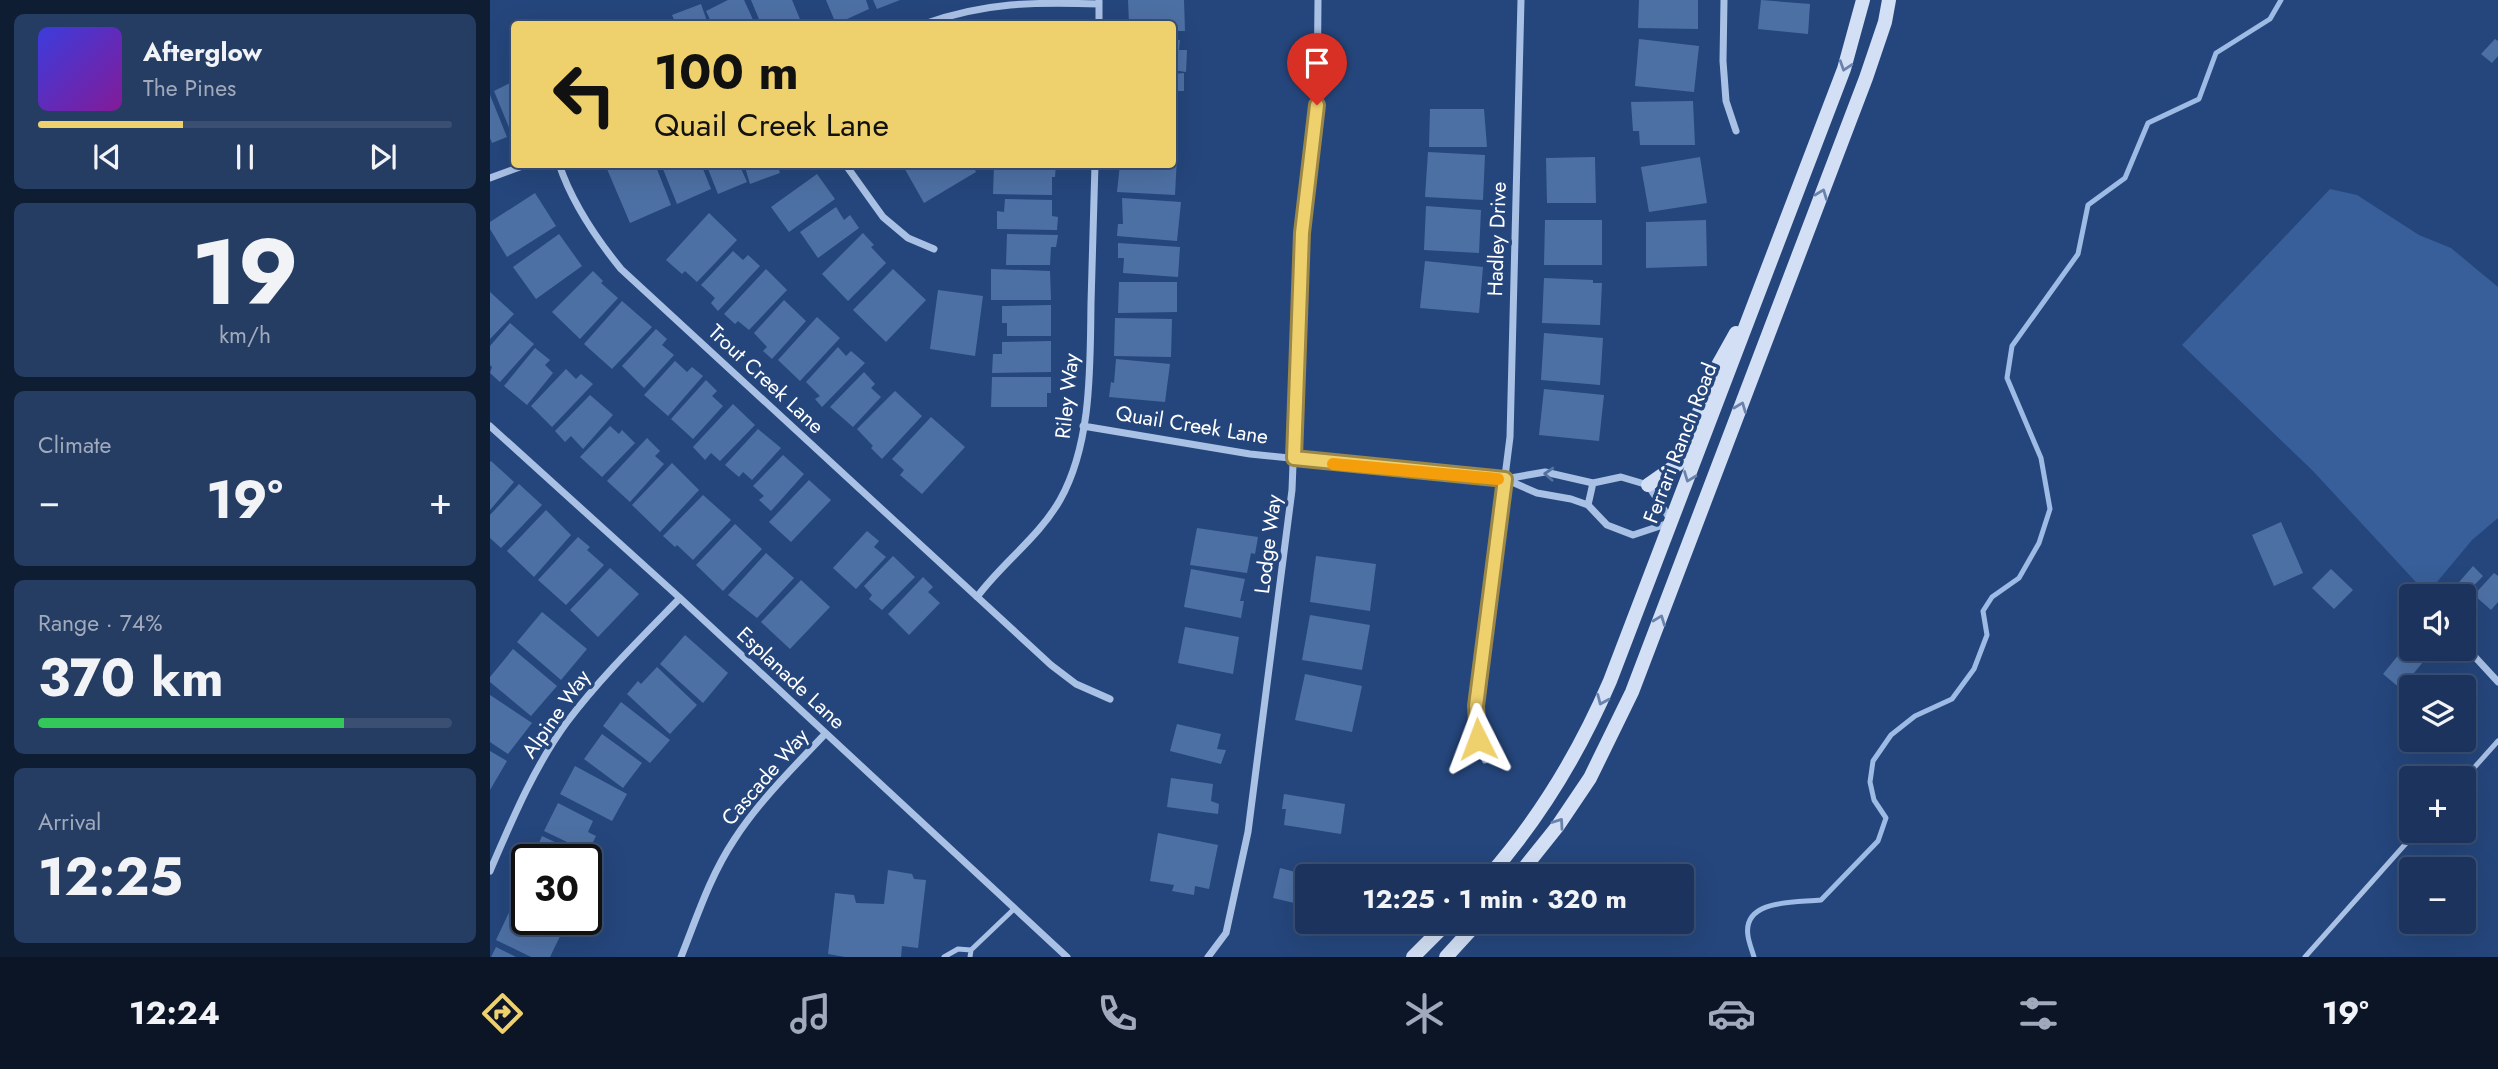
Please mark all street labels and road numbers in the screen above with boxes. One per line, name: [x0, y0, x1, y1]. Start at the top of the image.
street label: Hadley Drive: [1480, 181, 1514, 297]
street label: Trout Creek Lane: [701, 317, 831, 441]
street label: Riley Way: [1048, 351, 1086, 440]
street label: Ferrari Ranch Road: [1636, 358, 1724, 528]
street label: Quail Creek Lane: [1114, 398, 1271, 452]
street label: Lodge Way: [1247, 492, 1289, 595]
street label: Esplanade Lane: [730, 620, 852, 736]
street label: Alpine Way: [514, 663, 598, 764]
street label: Cascade Way: [714, 721, 816, 832]

